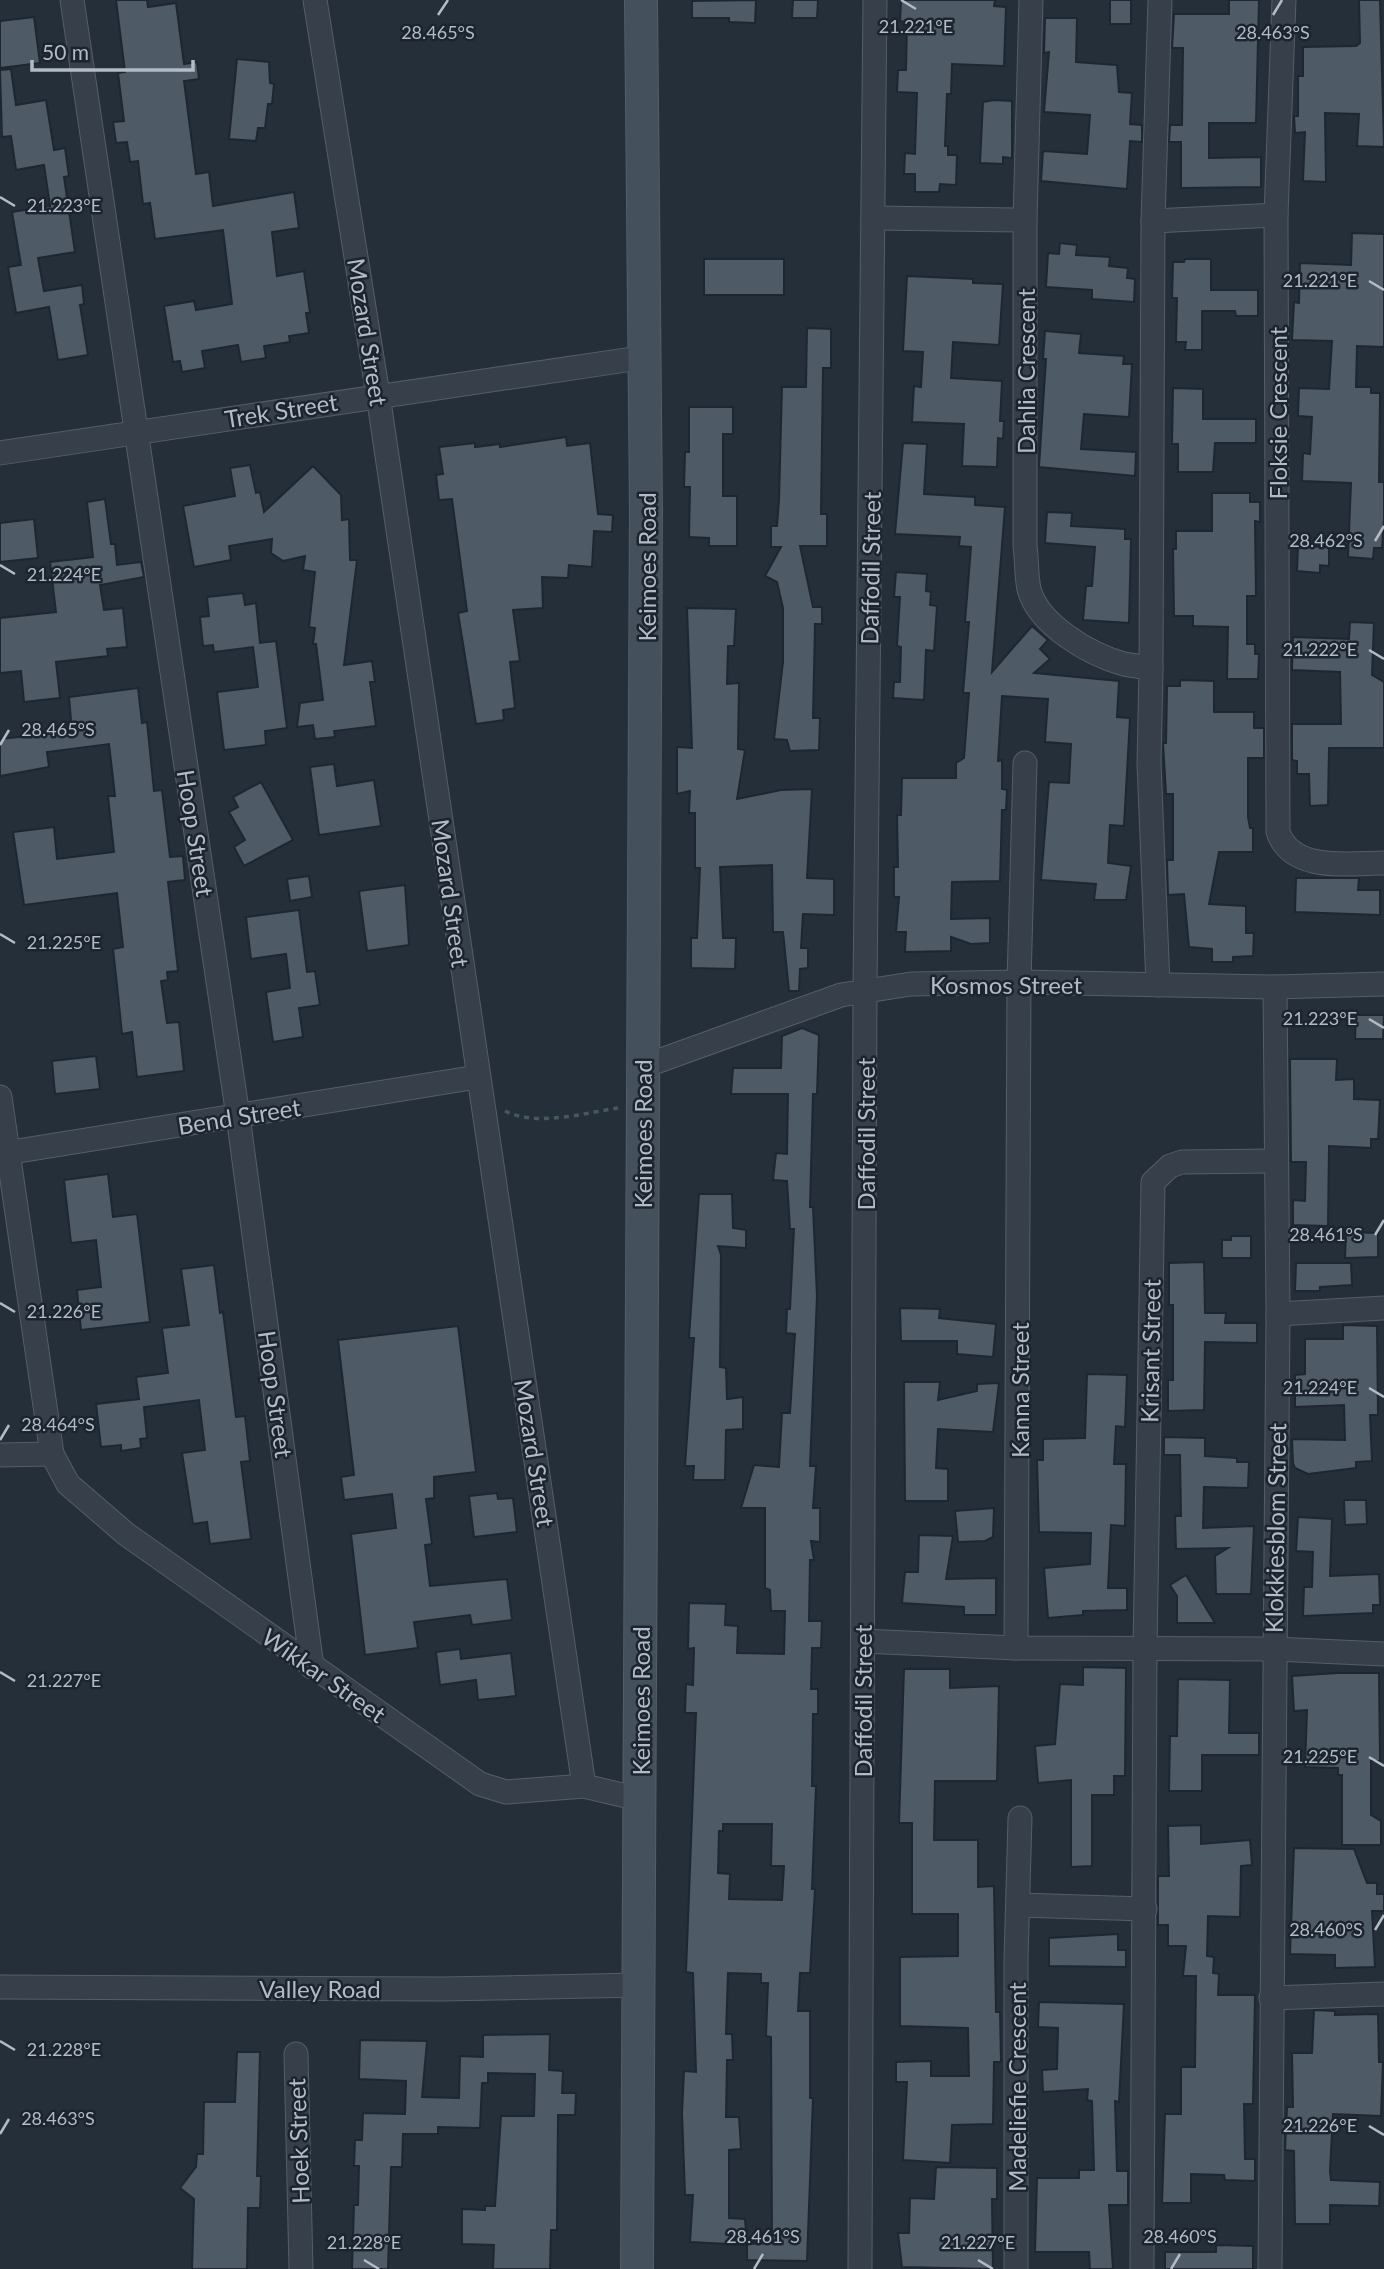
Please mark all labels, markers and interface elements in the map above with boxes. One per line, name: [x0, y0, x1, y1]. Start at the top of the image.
text: 21.221°E: [879, 15, 953, 37]
text: 28.465°S: [401, 21, 475, 43]
text: 28.463°S: [1236, 21, 1310, 43]
scale bar: [32, 28, 192, 72]
text: 50 m: [42, 39, 89, 64]
text: 21.223°E: [27, 194, 101, 216]
street label: Mozard Street: [342, 256, 394, 408]
text: 21.221°E: [1283, 269, 1357, 291]
street label: Dahlia Crescent: [1011, 288, 1040, 454]
street label: Floksie Crescent: [1263, 326, 1292, 499]
street label: Trek Street: [222, 387, 340, 433]
street label: Daffodil Street: [854, 491, 886, 645]
street label: Keimoes Road: [632, 492, 661, 642]
text: 28.462°S: [1289, 529, 1363, 551]
text: 21.224°E: [27, 563, 101, 585]
text: 21.222°E: [1283, 638, 1357, 660]
text: 28.465°S: [21, 718, 95, 740]
street label: Hoop Street: [172, 768, 220, 899]
street label: Mozard Street: [426, 817, 476, 969]
text: 21.225°E: [27, 931, 101, 953]
street label: Kosmos Street: [930, 970, 1082, 999]
text: 21.223°E: [1283, 1007, 1357, 1029]
street label: Daffodil Street: [851, 1057, 880, 1211]
street label: Keimoes Road: [628, 1059, 657, 1209]
street label: Bend Street: [175, 1092, 303, 1140]
text: 28.461°S: [1289, 1223, 1363, 1245]
street label: Krisant Street: [1134, 1278, 1166, 1423]
text: 21.226°E: [27, 1300, 101, 1322]
street label: Kanna Street: [1005, 1322, 1034, 1458]
street label: Hoop Street: [253, 1329, 299, 1460]
text: 21.224°E: [1283, 1376, 1357, 1398]
street label: Mozard Street: [509, 1377, 561, 1529]
text: 28.464°S: [21, 1413, 95, 1435]
street label: Klokkiesblom Street: [1259, 1422, 1291, 1633]
street label: Wikkar Street: [257, 1622, 392, 1729]
street label: Daffodil Street: [848, 1624, 877, 1778]
street label: Keimoes Road: [626, 1626, 655, 1776]
text: 21.227°E: [27, 1669, 101, 1691]
text: 21.225°E: [1283, 1745, 1357, 1767]
text: 28.460°S: [1289, 1918, 1363, 1940]
street label: Valley Road: [259, 1974, 381, 2003]
street label: Madeliefie Crescent: [1002, 1982, 1031, 2192]
text: 21.228°E: [27, 2038, 101, 2060]
street label: Hoek Street: [281, 2077, 315, 2204]
text: 28.463°S: [21, 2107, 95, 2129]
text: 21.226°E: [1283, 2114, 1357, 2136]
text: 28.461°S: [726, 2225, 800, 2247]
text: 28.460°S: [1143, 2225, 1217, 2247]
text: 21.228°E: [327, 2231, 401, 2253]
text: 21.227°E: [941, 2231, 1015, 2253]

